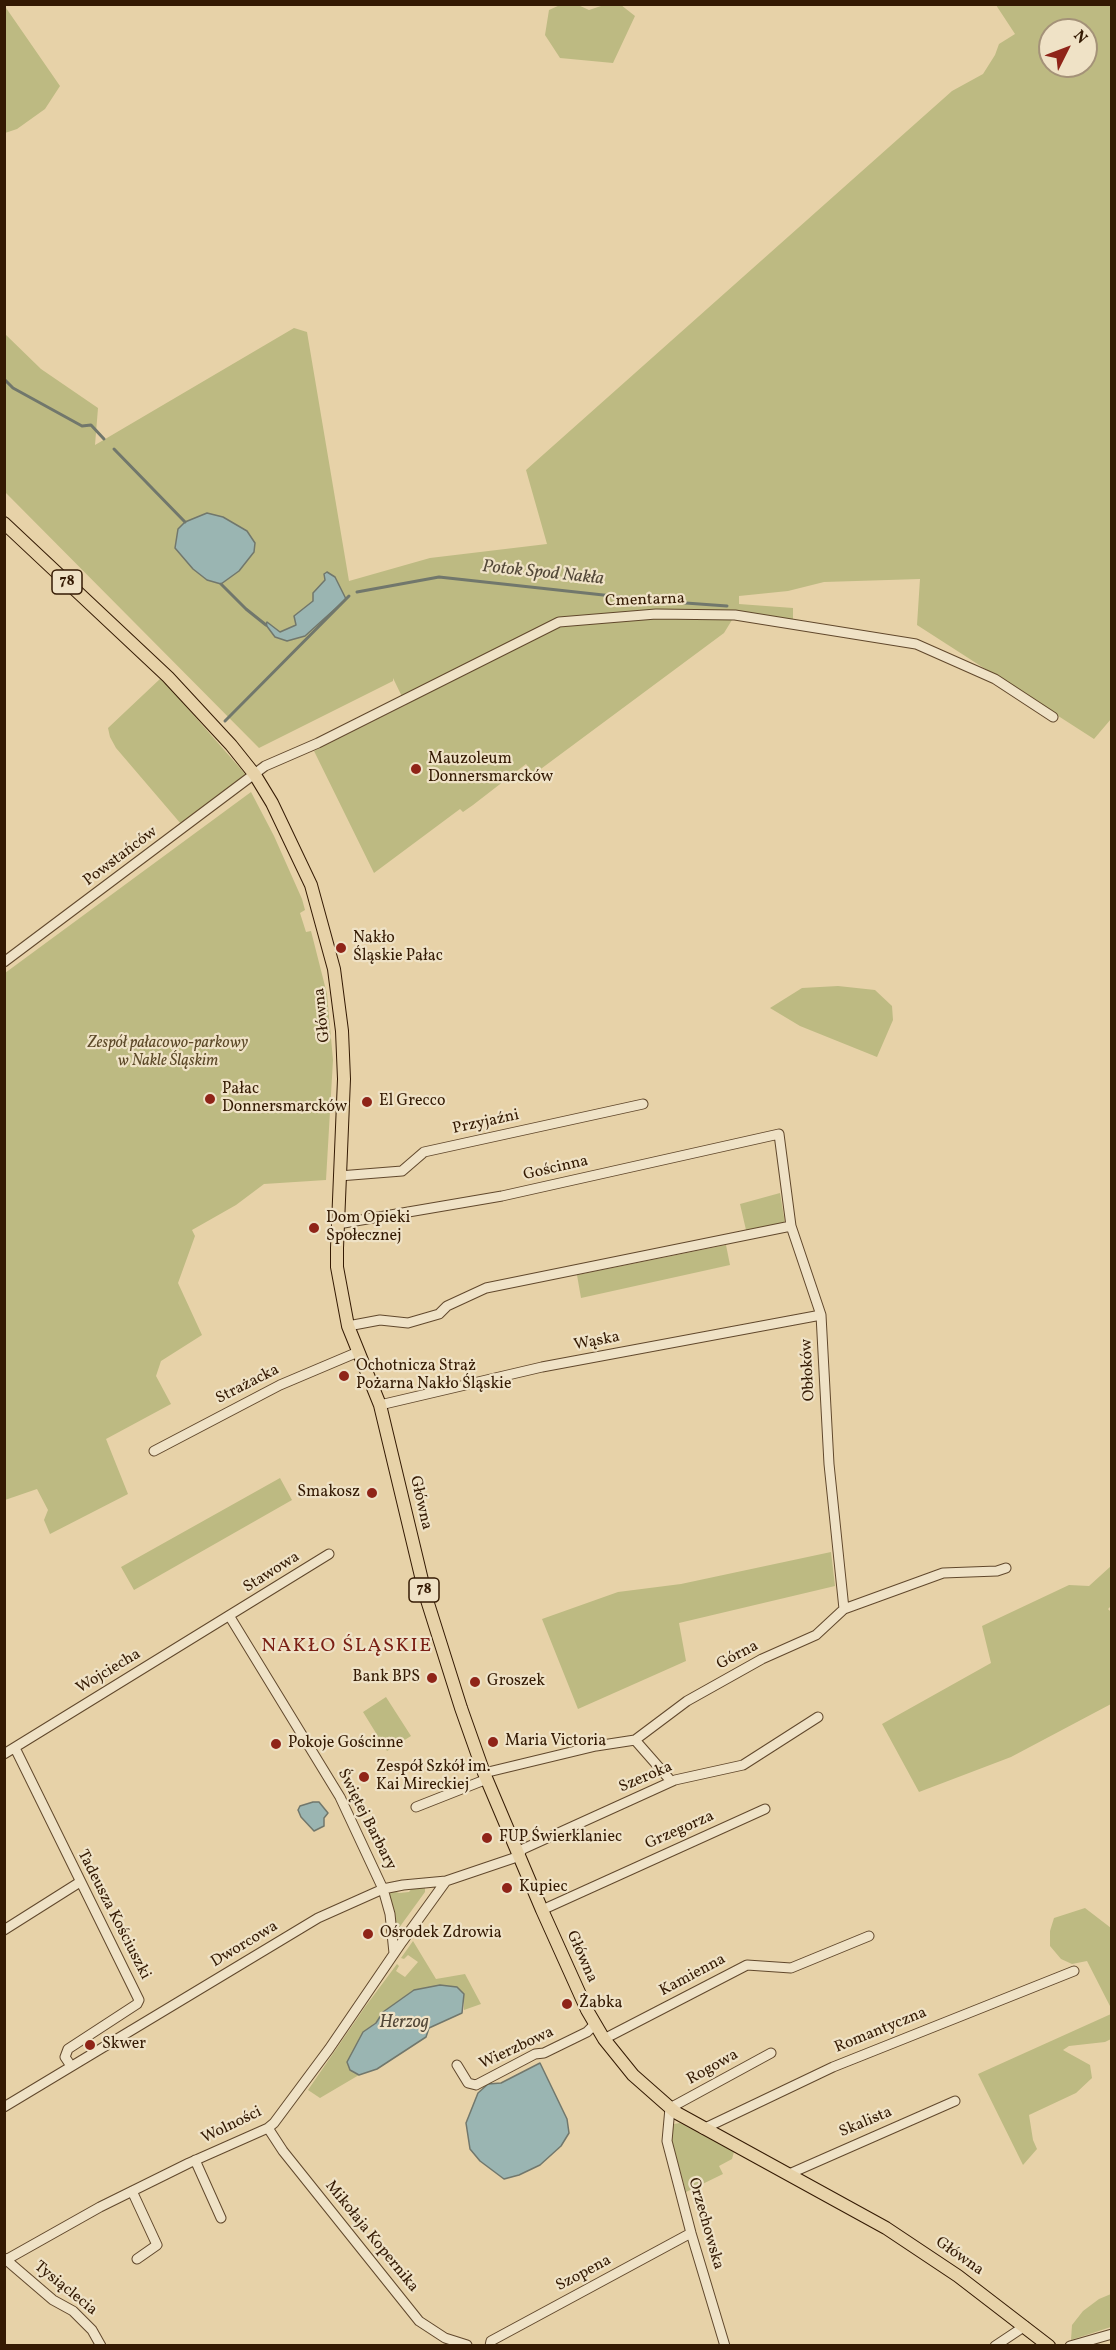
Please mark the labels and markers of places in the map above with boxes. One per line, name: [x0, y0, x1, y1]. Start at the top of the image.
place label: Mauzoleum Donnersmarcków: [428, 750, 553, 788]
marker: Mauzoleum Donnersmarcków: [409, 762, 423, 776]
place label: Nakło Śląskie Pałac: [353, 929, 443, 967]
marker: Nakło Śląskie Pałac: [334, 941, 348, 955]
place label: Pałac Donnersmarcków: [222, 1080, 347, 1118]
marker: Pałac Donnersmarcków: [203, 1092, 217, 1106]
place label: El Grecco: [379, 1092, 445, 1112]
marker: El Grecco: [360, 1095, 374, 1109]
place label: Dom Opieki Społecznej: [326, 1209, 410, 1247]
marker: Dom Opieki Społecznej: [307, 1221, 321, 1235]
place label: Ochotnicza Straż Pożarna Nakło Śląskie: [356, 1357, 512, 1395]
marker: Ochotnicza Straż Pożarna Nakło Śląskie: [337, 1369, 351, 1383]
place label: Smakosz: [297, 1483, 360, 1503]
marker: Smakosz: [365, 1486, 379, 1500]
place label: Bank BPS: [352, 1668, 420, 1688]
marker: Bank BPS: [425, 1671, 439, 1685]
place label: Groszek: [487, 1672, 545, 1692]
marker: Groszek: [468, 1675, 482, 1689]
place label: Maria Victoria: [505, 1732, 606, 1752]
place label: Pokoje Gościnne: [288, 1734, 403, 1754]
marker: Maria Victoria: [486, 1735, 500, 1749]
marker: Pokoje Gościnne: [269, 1737, 283, 1751]
place label: Zespół Szkół im. Kai Mireckiej: [376, 1758, 490, 1796]
marker: Zespół Szkół im. Kai Mireckiej: [357, 1770, 371, 1784]
place label: FUP Świerklaniec: [499, 1828, 622, 1848]
marker: FUP Świerklaniec: [480, 1831, 494, 1845]
place label: Kupiec: [519, 1878, 568, 1898]
marker: Kupiec: [500, 1881, 514, 1895]
place label: Ośrodek Zdrowia: [380, 1924, 502, 1944]
marker: Ośrodek Zdrowia: [361, 1927, 375, 1941]
place label: Żabka: [579, 1994, 622, 2014]
marker: Żabka: [560, 1997, 574, 2011]
place label: Skwer: [102, 2035, 146, 2055]
marker: Skwer: [83, 2038, 97, 2052]

